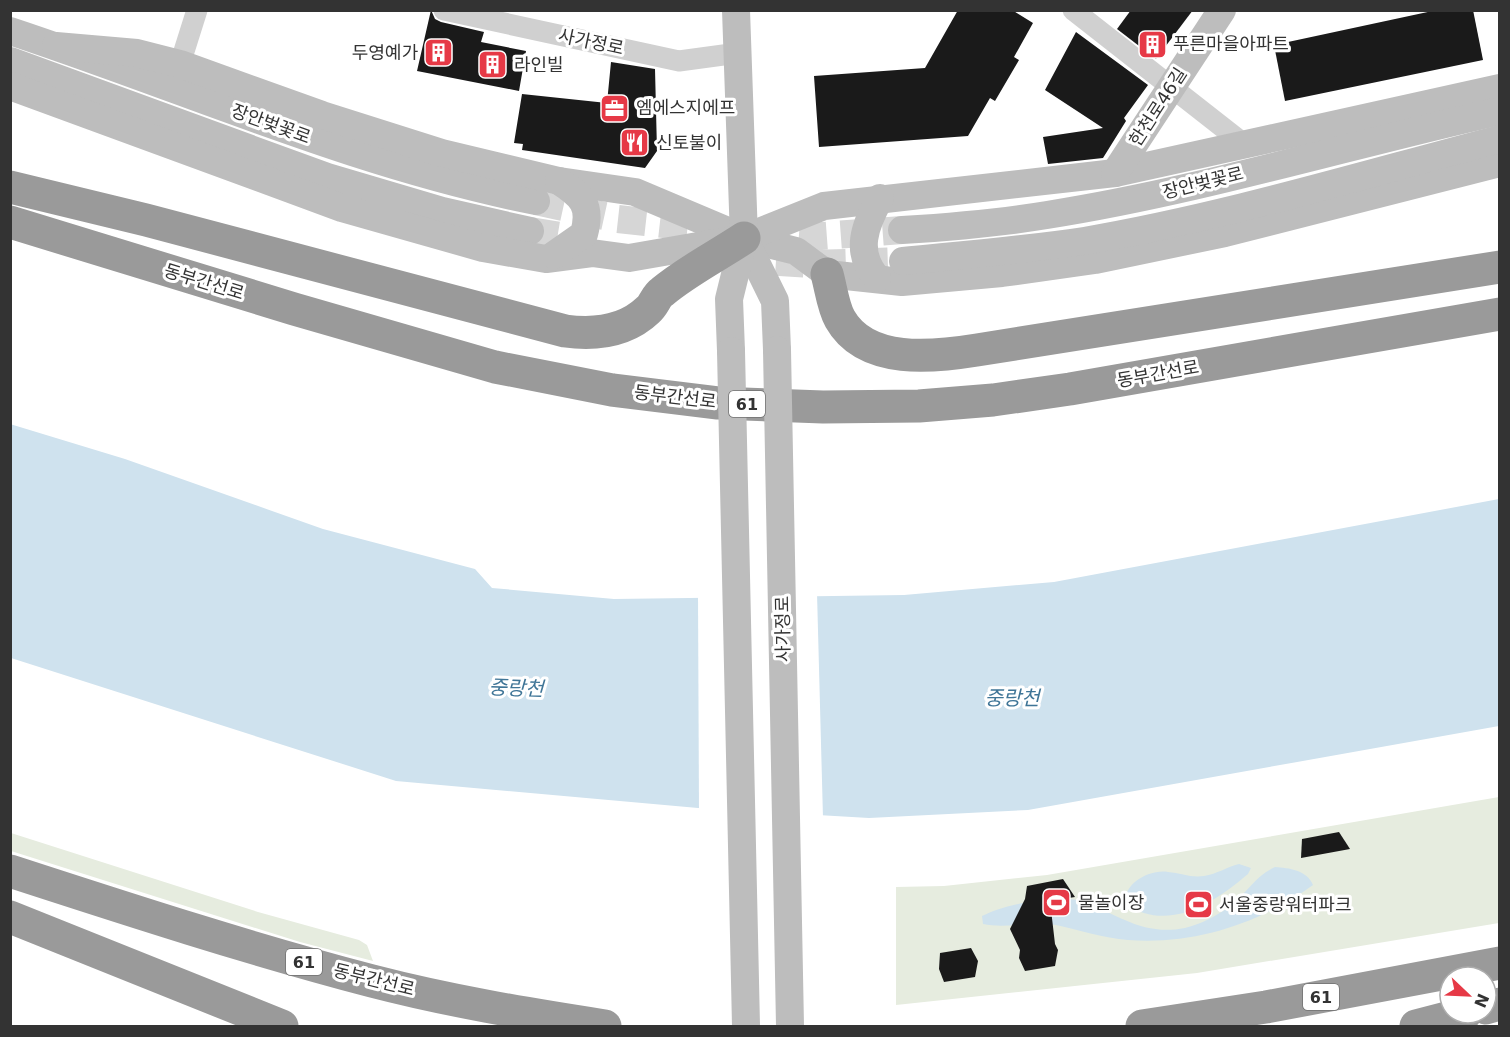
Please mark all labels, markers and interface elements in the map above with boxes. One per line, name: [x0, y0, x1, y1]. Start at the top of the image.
street label: 사가정로: [557, 24, 626, 59]
building icon: 푸른마을아파트: [1136, 28, 1168, 60]
place label: 푸른마을아파트: [1173, 33, 1289, 54]
building icon: 두영예가: [423, 37, 455, 69]
place label: 두영예가: [352, 42, 418, 63]
building icon: 라인빌: [477, 49, 509, 81]
place label: 라인빌: [514, 54, 564, 75]
street label: 한천로46길: [1124, 64, 1191, 150]
office icon: 엠에스지에프: [599, 92, 631, 124]
place label: 엠에스지에프: [636, 97, 735, 118]
street label: 장안벚꽃로: [229, 100, 314, 148]
restaurant icon: 신토불이: [619, 127, 651, 159]
place label: 신토불이: [656, 132, 722, 153]
street label: 장안벚꽃로: [1160, 162, 1246, 203]
street label: 동부간선로: [161, 259, 247, 304]
street label: 동부간선로: [1115, 356, 1201, 391]
street label: 동부간선로: [633, 381, 717, 412]
road number: 61: [729, 391, 765, 417]
street label: 사가정로: [771, 596, 794, 662]
water label: 중랑천: [488, 675, 547, 701]
water label: 중랑천: [984, 686, 1042, 710]
sports icon: 물놀이장: [1041, 887, 1073, 919]
sports icon: 서울중랑워터파크: [1182, 889, 1214, 921]
place label: 물놀이장: [1078, 892, 1144, 913]
place label: 서울중랑워터파크: [1219, 894, 1351, 915]
road number: 61: [286, 949, 322, 975]
street label: 동부간선로: [331, 959, 417, 1000]
north arrow: [1438, 965, 1498, 1025]
road number: 61: [1303, 984, 1339, 1010]
text: N: [1470, 991, 1493, 1011]

